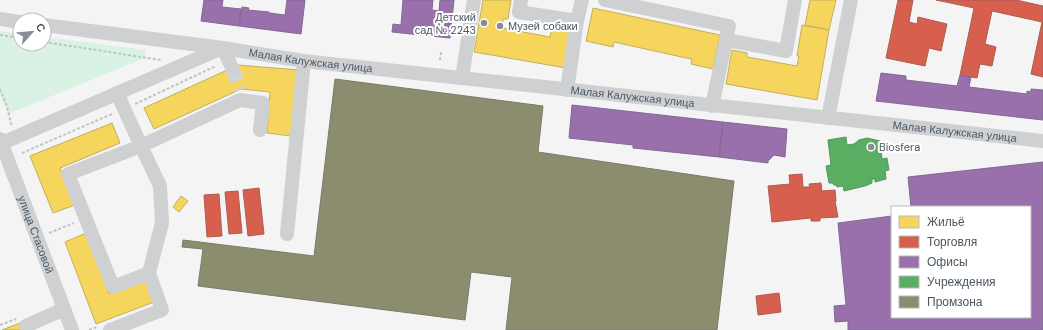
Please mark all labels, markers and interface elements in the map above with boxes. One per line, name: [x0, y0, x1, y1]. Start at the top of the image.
place label: Детский сад № 2243: [415, 10, 476, 37]
north arrow: [12, 12, 52, 52]
marker: Детский сад № 2243: [479, 18, 489, 28]
place label: Музей собаки: [508, 19, 578, 33]
text: С: [33, 21, 49, 34]
marker: Музей собаки: [495, 21, 505, 31]
street label: Малая Калужская улица: [248, 45, 374, 75]
street label: Малая Калужская улица: [570, 83, 696, 110]
street label: Малая Калужская улица: [892, 118, 1018, 145]
place label: Biosfera: [879, 140, 920, 154]
marker: Biosfera: [866, 142, 876, 152]
street label: улица Стасовой: [15, 194, 57, 275]
legend: [891, 206, 1031, 318]
text: Жильё: [927, 214, 965, 230]
text: Торговля: [927, 234, 977, 250]
text: Офисы: [927, 254, 968, 270]
text: Учреждения: [927, 274, 996, 290]
text: Промзона: [927, 294, 983, 310]

